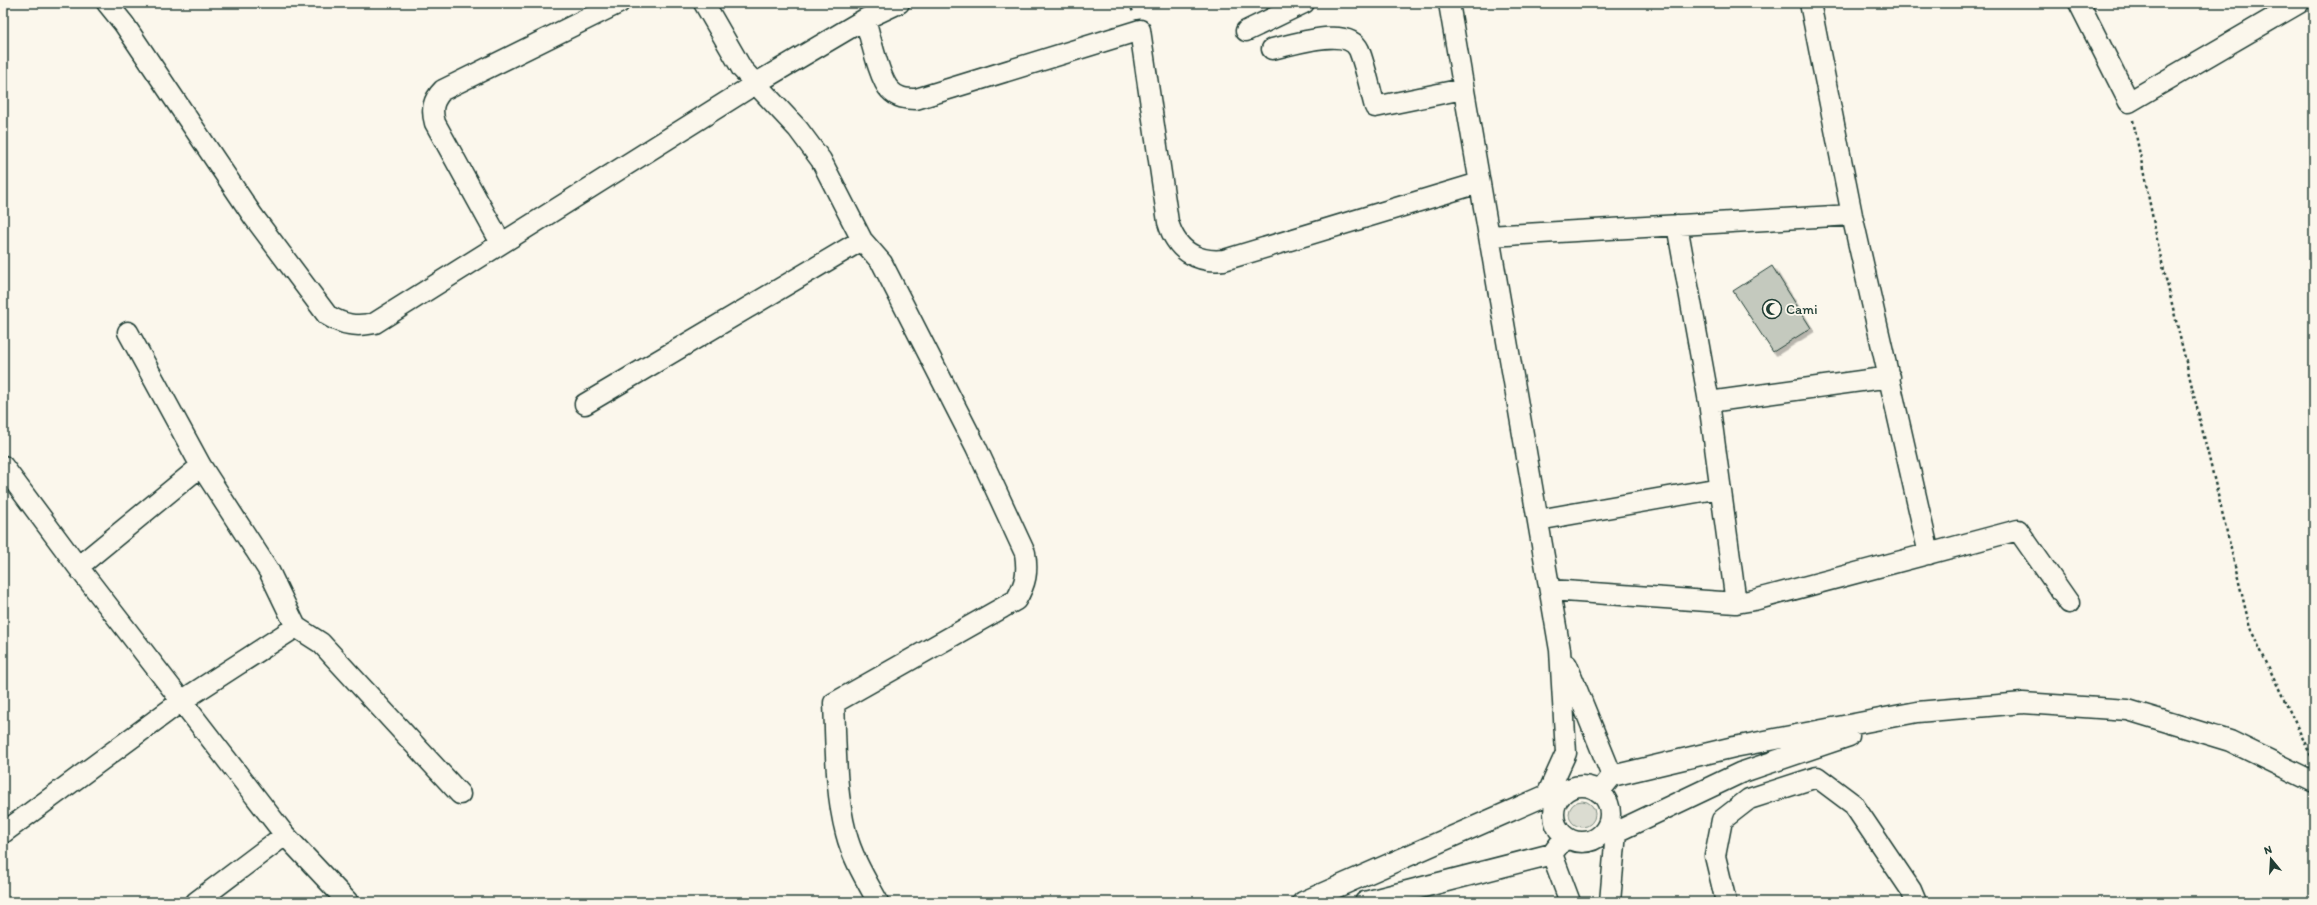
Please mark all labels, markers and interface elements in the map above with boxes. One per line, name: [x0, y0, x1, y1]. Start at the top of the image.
mosque icon: Cami: [1761, 298, 1783, 320]
place label: Cami: [1786, 301, 1818, 318]
north arrow: [2251, 839, 2291, 879]
text: N: [2263, 843, 2274, 857]

